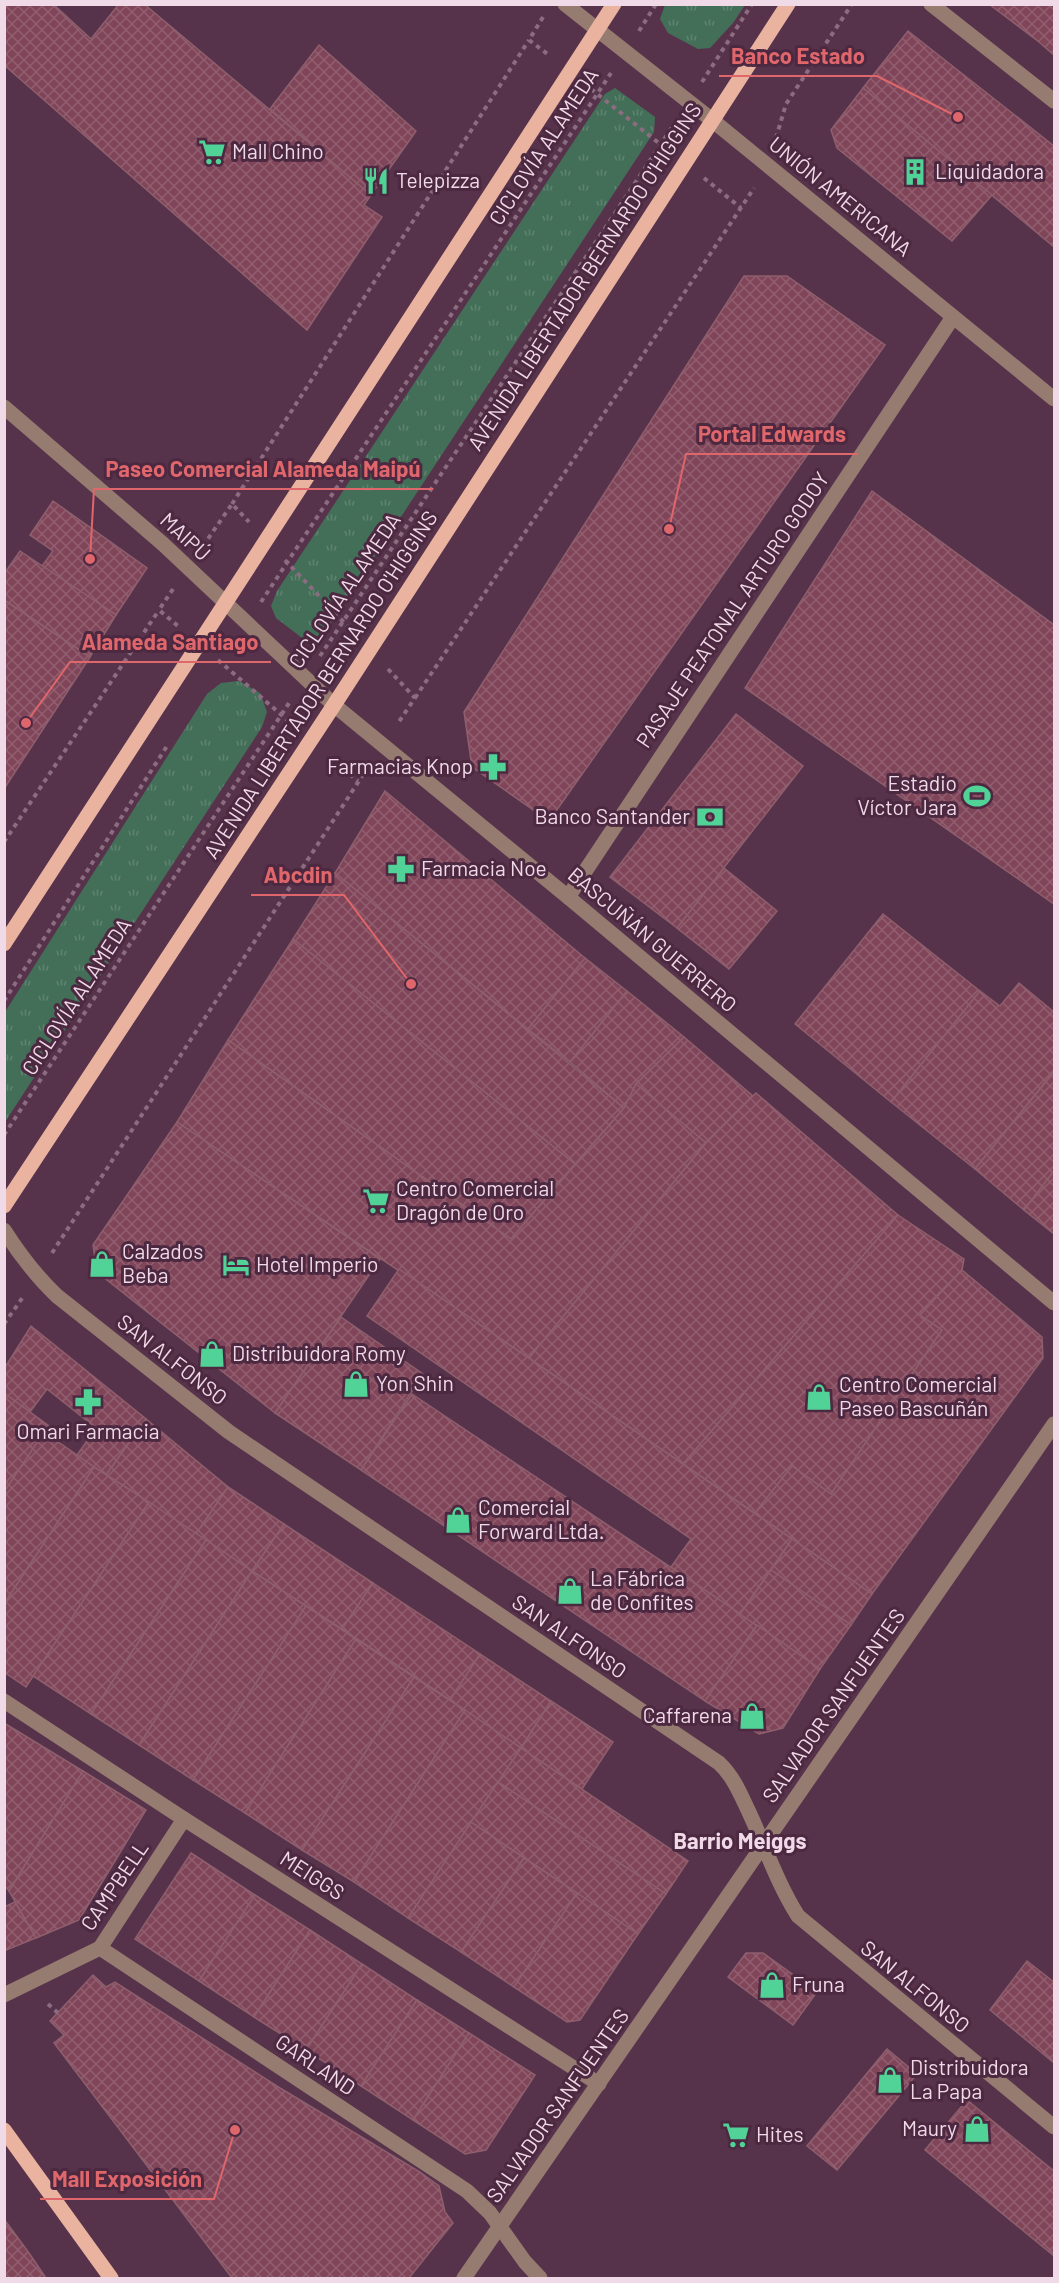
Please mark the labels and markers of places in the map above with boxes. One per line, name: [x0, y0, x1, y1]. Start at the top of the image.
callout: Banco Estado: [719, 36, 877, 76]
supermarket icon: Mall Chino: [197, 137, 227, 167]
place label: Mall Chino: [232, 138, 324, 163]
building icon: Liquidadora: [900, 157, 930, 187]
place label: Liquidadora: [935, 158, 1044, 183]
restaurant icon: Telepizza: [361, 166, 391, 196]
place label: Telepizza: [396, 167, 480, 192]
callout: Portal Edwards: [686, 414, 858, 454]
callout: Paseo Comercial Alameda Maipú: [94, 449, 433, 489]
callout: Alameda Santiago: [70, 622, 271, 662]
pharmacy icon: Farmacias Knop: [478, 752, 508, 782]
place label: Farmacias Knop: [327, 753, 473, 778]
place label: Estadio Víctor Jara: [857, 770, 957, 819]
sports icon: Estadio Víctor Jara: [962, 781, 992, 811]
bank icon: Banco Santander: [695, 802, 725, 832]
place label: Banco Santander: [534, 803, 690, 828]
pharmacy icon: Farmacia Noe: [386, 854, 416, 884]
callout: Abcdin: [251, 855, 344, 895]
place label: Farmacia Noe: [421, 855, 547, 880]
place label: Centro Comercial Dragón de Oro: [396, 1175, 554, 1224]
supermarket icon: Centro Comercial Dragón de Oro: [361, 1186, 391, 1216]
place label: Calzados Beba: [122, 1238, 203, 1287]
shop icon: Calzados Beba: [87, 1249, 117, 1279]
hotel icon: Hotel Imperio: [221, 1250, 251, 1280]
place label: Hotel Imperio: [256, 1251, 379, 1276]
shop icon: Distribuidora Romy: [197, 1339, 227, 1369]
place label: Distribuidora Romy: [232, 1340, 406, 1365]
shop icon: Yon Shin: [341, 1369, 371, 1399]
place label: Yon Shin: [376, 1370, 454, 1395]
place label: Centro Comercial Paseo Bascuñán: [839, 1371, 997, 1420]
shop icon: Centro Comercial Paseo Bascuñán: [804, 1382, 834, 1412]
pharmacy icon: Omari Farmacia: [73, 1387, 103, 1417]
place label: Omari Farmacia: [16, 1418, 160, 1443]
place label: Comercial Forward Ltda.: [478, 1494, 605, 1543]
shop icon: Comercial Forward Ltda.: [443, 1505, 473, 1535]
place label: La Fábrica de Confites: [590, 1565, 694, 1614]
shop icon: La Fábrica de Confites: [555, 1576, 585, 1606]
shop icon: Caffarena: [737, 1701, 767, 1731]
place label: Caffarena: [643, 1702, 732, 1727]
shop icon: Fruna: [757, 1970, 787, 2000]
place label: Fruna: [792, 1971, 845, 1996]
place label: Distribuidora La Papa: [910, 2054, 1028, 2103]
shop icon: Distribuidora La Papa: [875, 2065, 905, 2095]
shop icon: Maury: [962, 2114, 992, 2144]
place label: Maury: [902, 2115, 957, 2140]
supermarket icon: Hites: [721, 2120, 751, 2150]
place label: Hites: [756, 2121, 804, 2146]
callout: Mall Exposición: [40, 2159, 214, 2199]

